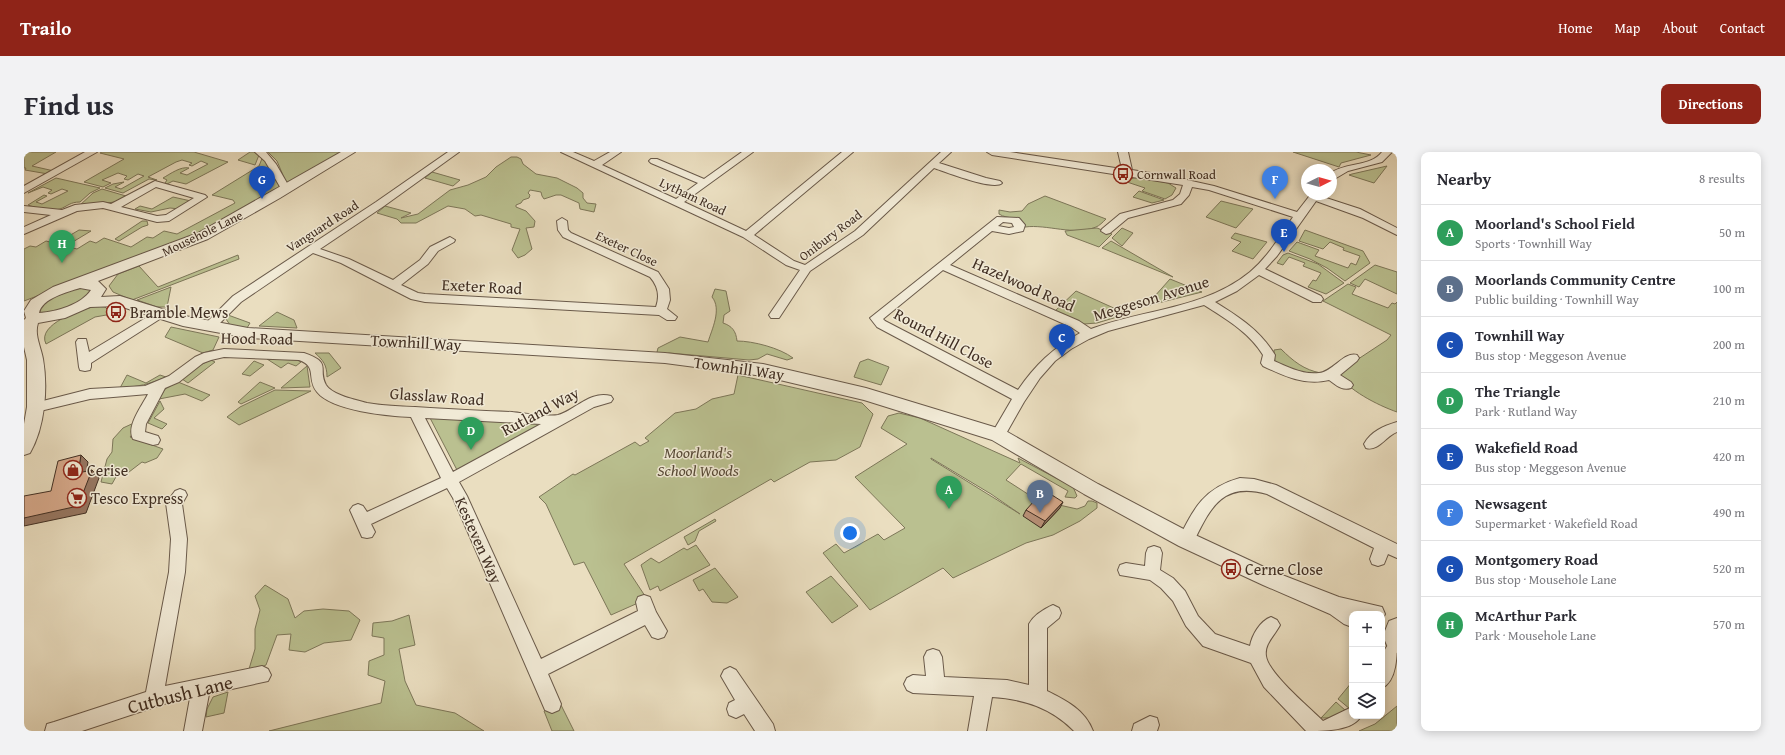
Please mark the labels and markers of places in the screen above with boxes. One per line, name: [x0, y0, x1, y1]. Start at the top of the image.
bus stop icon: Cornwall Road: [1112, 163, 1134, 185]
place label: Cornwall Road: [1137, 165, 1216, 184]
pin: G: [249, 166, 275, 199]
pin: F: [1262, 166, 1288, 199]
pin: E: [1271, 219, 1297, 252]
pin: H: [49, 230, 75, 263]
place label: Bramble Mews: [130, 300, 228, 324]
bus stop icon: Bramble Mews: [105, 301, 127, 323]
pin: C: [1049, 324, 1075, 357]
pin: D: [458, 417, 484, 450]
place label: Cerise: [87, 458, 128, 482]
shop icon: Cerise: [62, 459, 84, 481]
pin: A: [936, 476, 962, 509]
pin: B: [1027, 480, 1053, 513]
place label: Tesco Express: [91, 486, 183, 510]
supermarket icon: Tesco Express: [66, 487, 88, 509]
place label: Cerne Close: [1245, 557, 1323, 581]
bus stop icon: Cerne Close: [1220, 558, 1242, 580]

